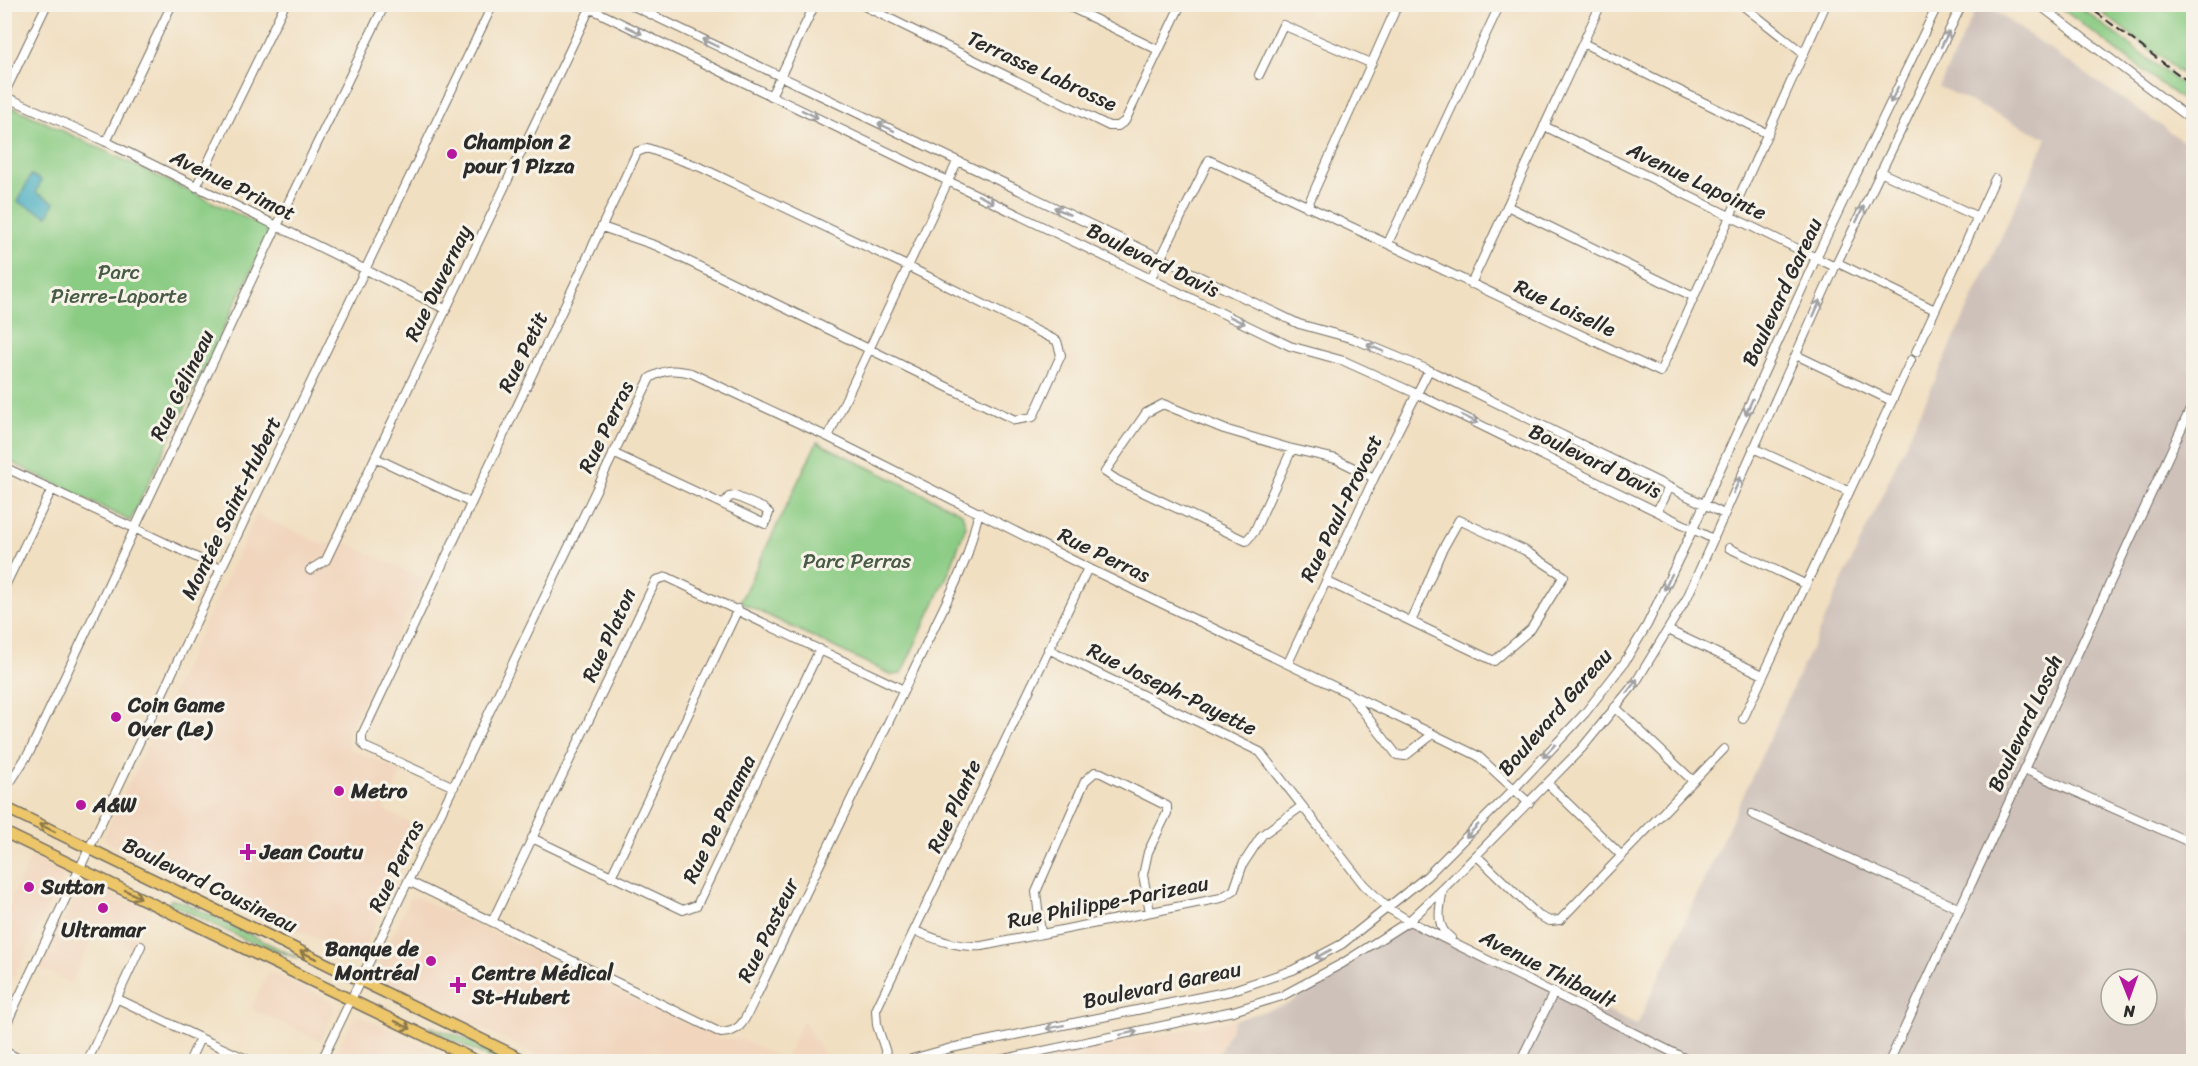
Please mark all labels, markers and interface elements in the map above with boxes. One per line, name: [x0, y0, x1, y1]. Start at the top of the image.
street label: Terrasse Labrosse: [960, 19, 1124, 123]
one-way arrow: [625, 24, 643, 36]
one-way arrow: [1940, 30, 1951, 48]
one-way arrow: [702, 37, 720, 49]
one-way arrow: [1888, 86, 1900, 104]
one-way arrow: [801, 109, 819, 121]
one-way arrow: [878, 121, 896, 133]
place label: Champion 2 pour 1 Pizza: [462, 123, 575, 185]
street label: Avenue Lapointe: [1620, 130, 1774, 231]
street label: Avenue Primot: [163, 138, 302, 232]
marker: Champion 2 pour 1 Pizza: [445, 147, 459, 161]
one-way arrow: [976, 193, 994, 205]
one-way arrow: [1054, 205, 1072, 217]
one-way arrow: [1855, 206, 1867, 224]
street label: Boulevard Gareau: [1731, 210, 1834, 373]
street label: Boulevard Davis: [1080, 211, 1226, 309]
street label: Rue Duvernay: [393, 218, 483, 348]
park label: Parc Pierre-Laporte: [51, 253, 187, 315]
street label: Rue Loiselle: [1508, 268, 1622, 348]
one-way arrow: [1812, 299, 1823, 317]
street label: Rue Petit: [487, 305, 559, 399]
one-way arrow: [1227, 315, 1245, 327]
street label: Rue Gélineau: [139, 323, 225, 447]
one-way arrow: [1366, 342, 1385, 353]
street label: Rue Perras: [567, 374, 645, 480]
one-way arrow: [1742, 398, 1753, 416]
street label: Montée Saint-Hubert: [170, 410, 292, 606]
street label: Boulevard Davis: [1522, 412, 1668, 510]
one-way arrow: [1460, 414, 1478, 426]
street label: Rue Paul-Provost: [1289, 428, 1393, 588]
one-way arrow: [1731, 477, 1743, 495]
street label: Rue Perras: [1051, 516, 1157, 594]
park label: Parc Perras: [803, 542, 912, 580]
one-way arrow: [1661, 572, 1673, 590]
street label: Rue Platon: [571, 581, 647, 689]
street label: Rue Joseph-Payette: [1080, 631, 1264, 747]
street label: Boulevard Gareau: [1488, 638, 1623, 785]
street label: Boulevard Losch: [1976, 648, 2074, 798]
one-way arrow: [1625, 679, 1638, 695]
place label: Coin Game Over (Le): [127, 686, 225, 748]
marker: Coin Game Over (Le): [109, 710, 123, 724]
one-way arrow: [1542, 743, 1556, 758]
street label: Rue De Panama: [671, 748, 767, 890]
street label: Rue Plante: [916, 753, 992, 859]
place label: Metro: [350, 772, 408, 810]
marker: Metro: [332, 784, 346, 798]
place label: A&W: [92, 786, 137, 824]
marker: A&W: [74, 798, 88, 812]
street label: Rue Perras: [357, 813, 435, 919]
one-way arrow: [39, 822, 57, 833]
one-way arrow: [1465, 823, 1480, 838]
street label: Boulevard Cousineau: [116, 826, 305, 944]
place label: Jean Coutu: [259, 833, 364, 871]
marker: Jean Coutu: [241, 845, 255, 859]
street label: Rue Philippe-Parizeau: [1004, 864, 1213, 940]
place label: Sutton: [40, 868, 105, 906]
street label: Rue Pasteur: [726, 870, 810, 989]
marker: Sutton: [22, 880, 36, 894]
one-way arrow: [123, 888, 141, 900]
marker: Ultramar: [96, 901, 110, 915]
place label: Ultramar: [61, 911, 147, 949]
street label: Avenue Thibault: [1472, 918, 1624, 1020]
place label: Banque de Montréal: [325, 930, 420, 992]
one-way arrow: [300, 948, 318, 960]
one-way arrow: [1314, 949, 1332, 960]
street label: Boulevard Gareau: [1079, 950, 1245, 1020]
marker: Banque de Montréal: [424, 954, 438, 968]
place label: Centre Médical St-Hubert: [471, 954, 614, 1016]
north arrow: [2099, 967, 2159, 1027]
marker: Centre Médical St-Hubert: [449, 976, 467, 994]
text: N: [2123, 997, 2136, 1026]
one-way arrow: [394, 1019, 412, 1031]
one-way arrow: [1045, 1022, 1065, 1033]
one-way arrow: [1119, 1027, 1138, 1038]

